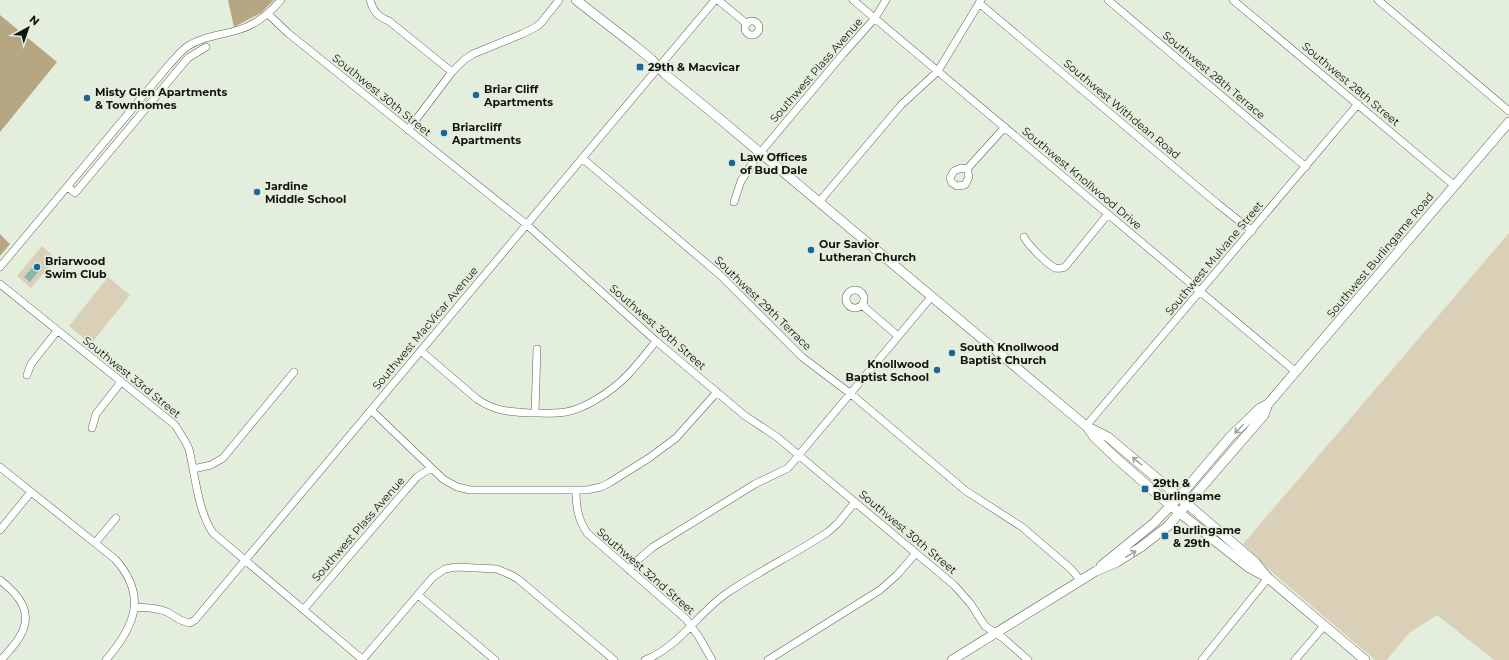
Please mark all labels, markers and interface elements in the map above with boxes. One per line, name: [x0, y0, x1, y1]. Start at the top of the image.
north arrow: [8, 8, 48, 48]
text: N: [27, 12, 42, 29]
street label: Southwest Plass Avenue: [767, 15, 866, 125]
street label: Southwest 28th Terrace: [1160, 28, 1268, 122]
street label: Southwest 28th Street: [1299, 39, 1403, 129]
street label: Southwest 30th Street: [330, 51, 435, 140]
street label: Southwest Withdean Road: [1061, 56, 1183, 162]
place label: 29th & Macvicar: [648, 60, 740, 74]
marker: 29th & Macvicar: [635, 62, 645, 72]
place label: Briar Cliff Apartments: [483, 82, 553, 109]
place label: Misty Glen Apartments & Townhomes: [95, 85, 228, 112]
marker: Briar Cliff Apartments: [471, 90, 481, 100]
marker: Misty Glen Apartments & Townhomes: [82, 93, 92, 103]
place label: Briarcliff Apartments: [451, 120, 521, 147]
street label: Southwest Knollwood Drive: [1019, 124, 1145, 232]
marker: Briarcliff Apartments: [439, 128, 449, 138]
place label: Law Offices of Bud Dale: [740, 150, 807, 177]
marker: Law Offices of Bud Dale: [727, 158, 737, 168]
place label: Jardine Middle School: [264, 179, 346, 206]
marker: Jardine Middle School: [252, 187, 262, 197]
street label: Southwest Burlingame Road: [1324, 190, 1436, 320]
street label: Southwest Mulvane Street: [1162, 198, 1266, 318]
place label: Our Savior Lutheran Church: [819, 237, 916, 264]
marker: Our Savior Lutheran Church: [806, 245, 816, 255]
street label: Southwest 29th Terrace: [712, 253, 815, 353]
place label: Briarwood Swim Club: [45, 254, 107, 281]
marker: Briarwood Swim Club: [32, 262, 42, 272]
street label: Southwest MacVicar Avenue: [369, 263, 481, 393]
street label: Southwest 30th Street: [607, 281, 710, 373]
street label: Southwest 33rd Street: [80, 333, 184, 421]
place label: South Knollwood Baptist Church: [960, 340, 1059, 367]
marker: South Knollwood Baptist Church: [947, 348, 957, 358]
place label: Knollwood Baptist School: [846, 357, 929, 384]
marker: Knollwood Baptist School: [932, 365, 942, 375]
one-way arrow: [1234, 424, 1244, 434]
one-way arrow: [1131, 457, 1142, 466]
street label: Southwest Plass Avenue: [309, 474, 408, 584]
place label: 29th & Burlingame: [1153, 476, 1221, 503]
marker: 29th & Burlingame: [1140, 484, 1150, 494]
street label: Southwest 30th Street: [856, 487, 960, 577]
place label: Burlingame & 29th: [1173, 523, 1241, 550]
street label: Southwest 32nd Street: [594, 525, 698, 618]
marker: Burlingame & 29th: [1160, 531, 1170, 541]
one-way arrow: [1125, 549, 1137, 557]

